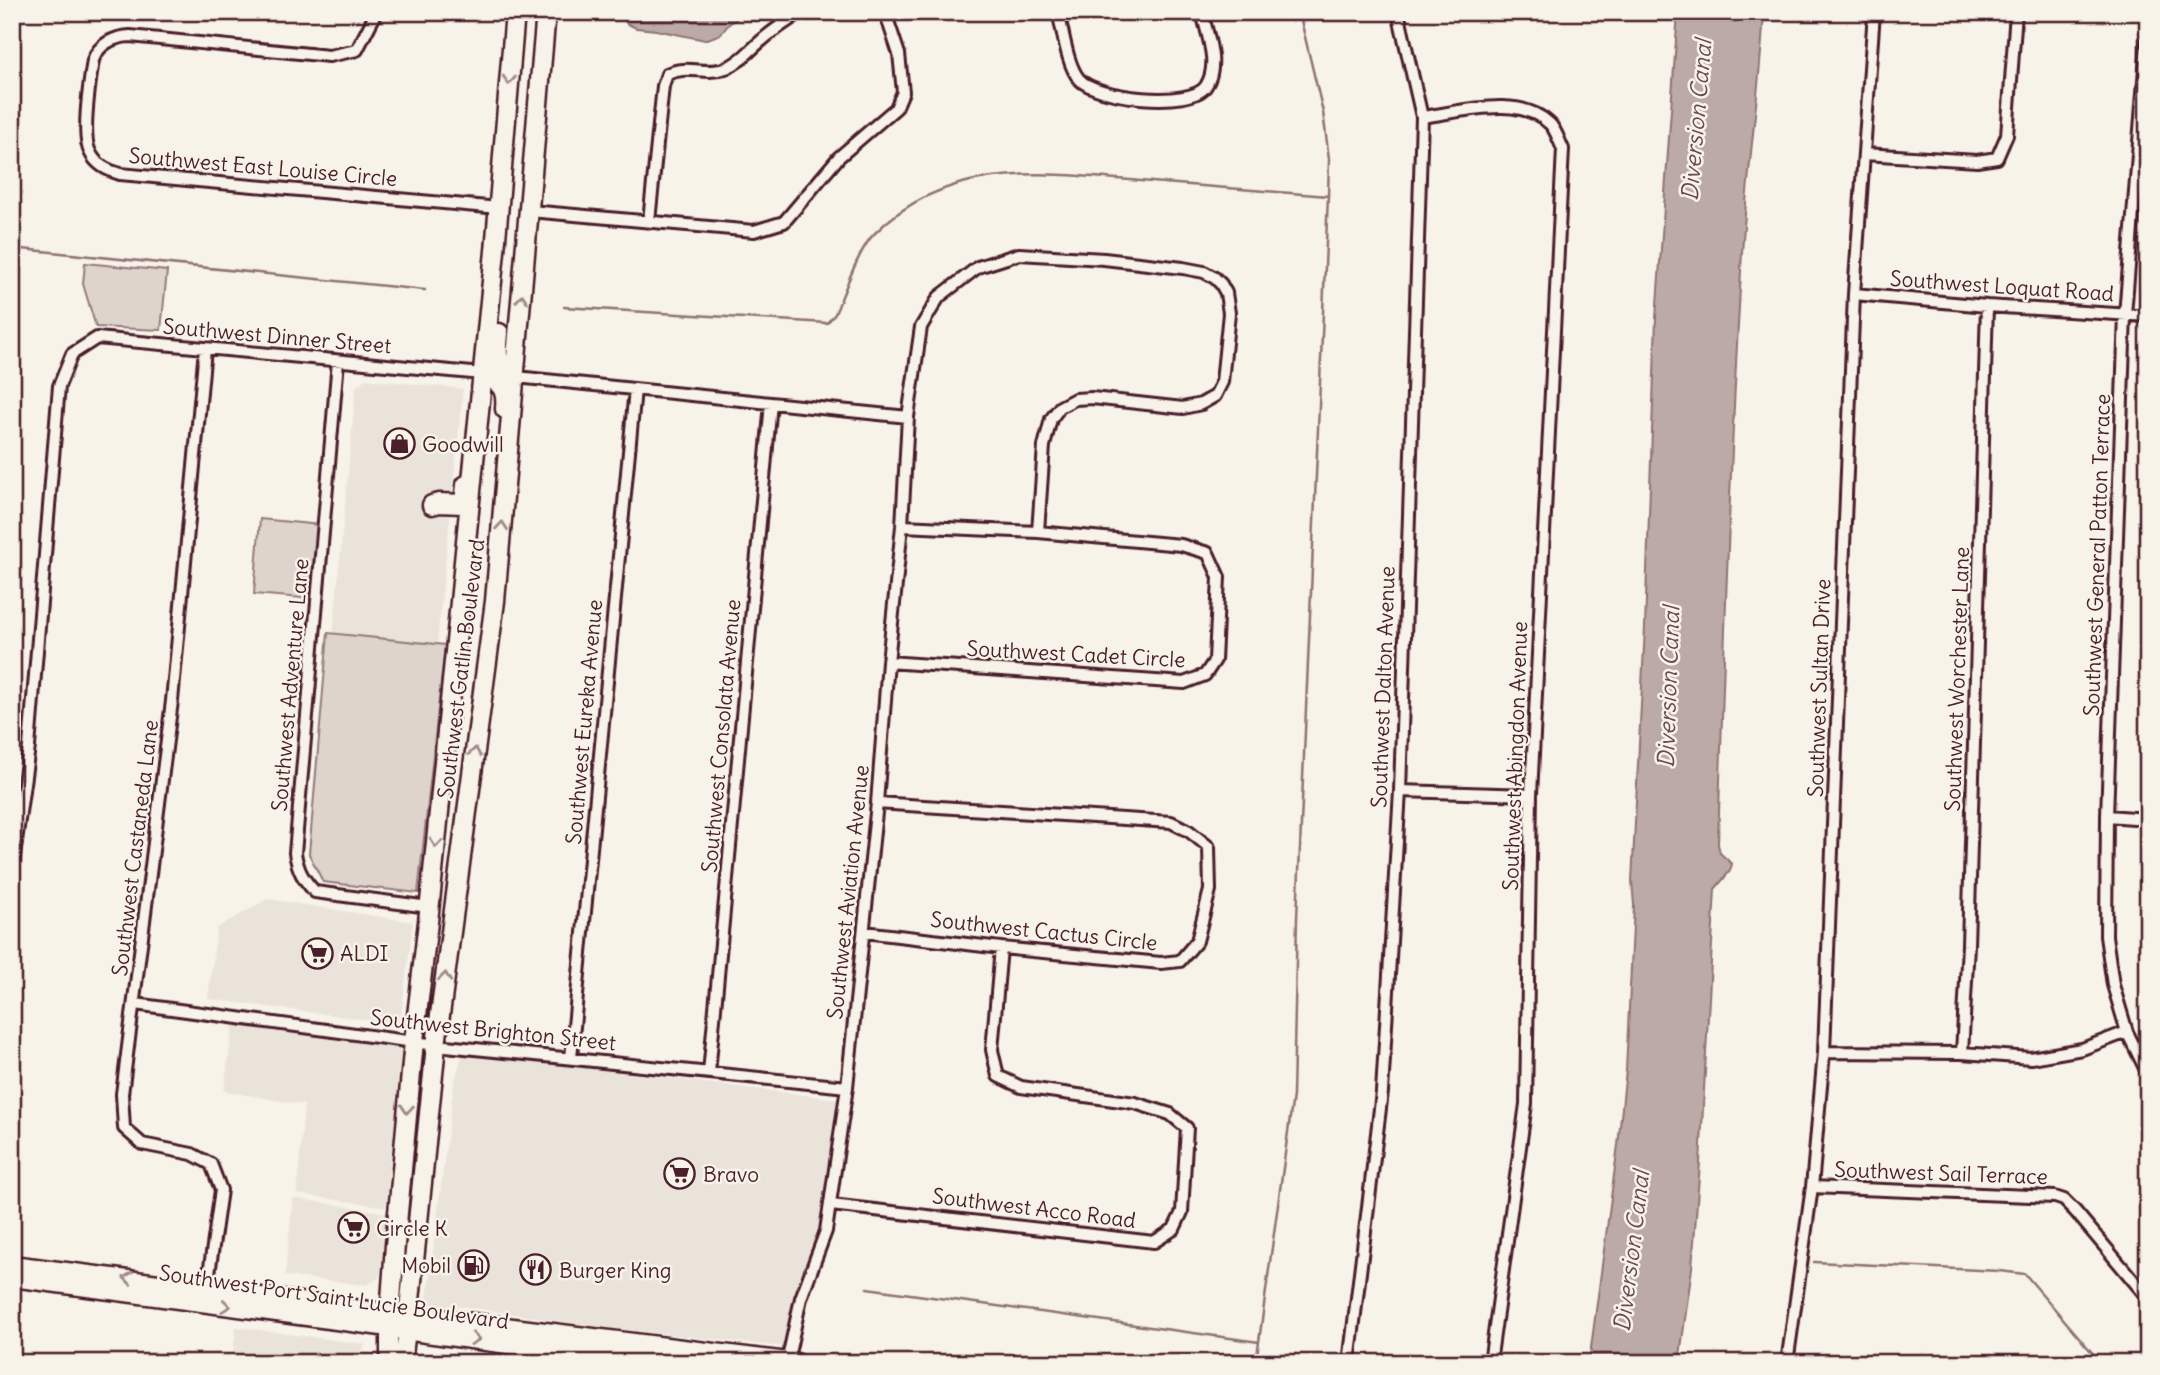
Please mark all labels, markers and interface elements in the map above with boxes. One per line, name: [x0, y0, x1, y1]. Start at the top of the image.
water label: Diversion Canal: [1675, 36, 1718, 202]
one-way arrow: [502, 75, 517, 86]
street label: Southwest East Louise Circle: [128, 142, 398, 192]
street label: Southwest Loquat Road: [1889, 265, 2115, 307]
one-way arrow: [514, 293, 529, 304]
street label: Southwest Dinner Street: [162, 313, 392, 359]
street label: Southwest General Patton Terrace: [2078, 393, 2116, 717]
shop icon: Goodwill: [382, 427, 416, 461]
place label: Goodwill: [422, 431, 504, 458]
one-way arrow: [494, 520, 509, 531]
street label: Southwest Gatlin Boulevard: [432, 538, 490, 800]
street label: Southwest Worchester Lane: [1939, 546, 1975, 812]
street label: Southwest Adventure Lane: [265, 557, 315, 813]
street label: Southwest Dalton Avenue: [1365, 565, 1401, 809]
street label: Southwest Sultan Drive: [1802, 578, 1836, 798]
street label: Southwest Eureka Avenue: [560, 598, 608, 846]
street label: Southwest Consolata Avenue: [696, 598, 746, 874]
water label: Diversion Canal: [1651, 603, 1685, 768]
street label: Southwest Abingdon Avenue: [1497, 621, 1533, 891]
street label: Southwest Cadet Circle: [966, 635, 1186, 673]
street label: Southwest Castaneda Lane: [106, 718, 164, 978]
one-way arrow: [467, 746, 482, 757]
street label: Southwest Aviation Avenue: [821, 763, 875, 1021]
one-way arrow: [428, 837, 443, 849]
street label: Southwest Cactus Circle: [929, 906, 1159, 956]
supermarket icon: ALDI: [300, 936, 334, 970]
place label: ALDI: [340, 940, 389, 967]
one-way arrow: [437, 971, 452, 983]
street label: Southwest Brighton Street: [369, 1004, 617, 1056]
one-way arrow: [400, 1104, 415, 1115]
street label: Southwest Sail Terrace: [1834, 1156, 2048, 1190]
supermarket icon: Bravo: [663, 1157, 697, 1191]
place label: Bravo: [703, 1161, 759, 1188]
water label: Diversion Canal: [1607, 1166, 1656, 1333]
street label: Southwest Acco Road: [931, 1182, 1137, 1234]
supermarket icon: Circle K: [336, 1211, 370, 1245]
place label: Circle K: [376, 1215, 448, 1242]
fuel station icon: Mobil: [457, 1248, 491, 1282]
place label: Mobil: [401, 1252, 451, 1279]
restaurant icon: Burger King: [519, 1253, 553, 1287]
place label: Burger King: [559, 1257, 672, 1284]
street label: Southwest Port Saint Lucie Boulevard: [157, 1259, 511, 1335]
one-way arrow: [122, 1271, 134, 1286]
one-way arrow: [220, 1298, 232, 1313]
one-way arrow: [469, 1332, 481, 1347]

